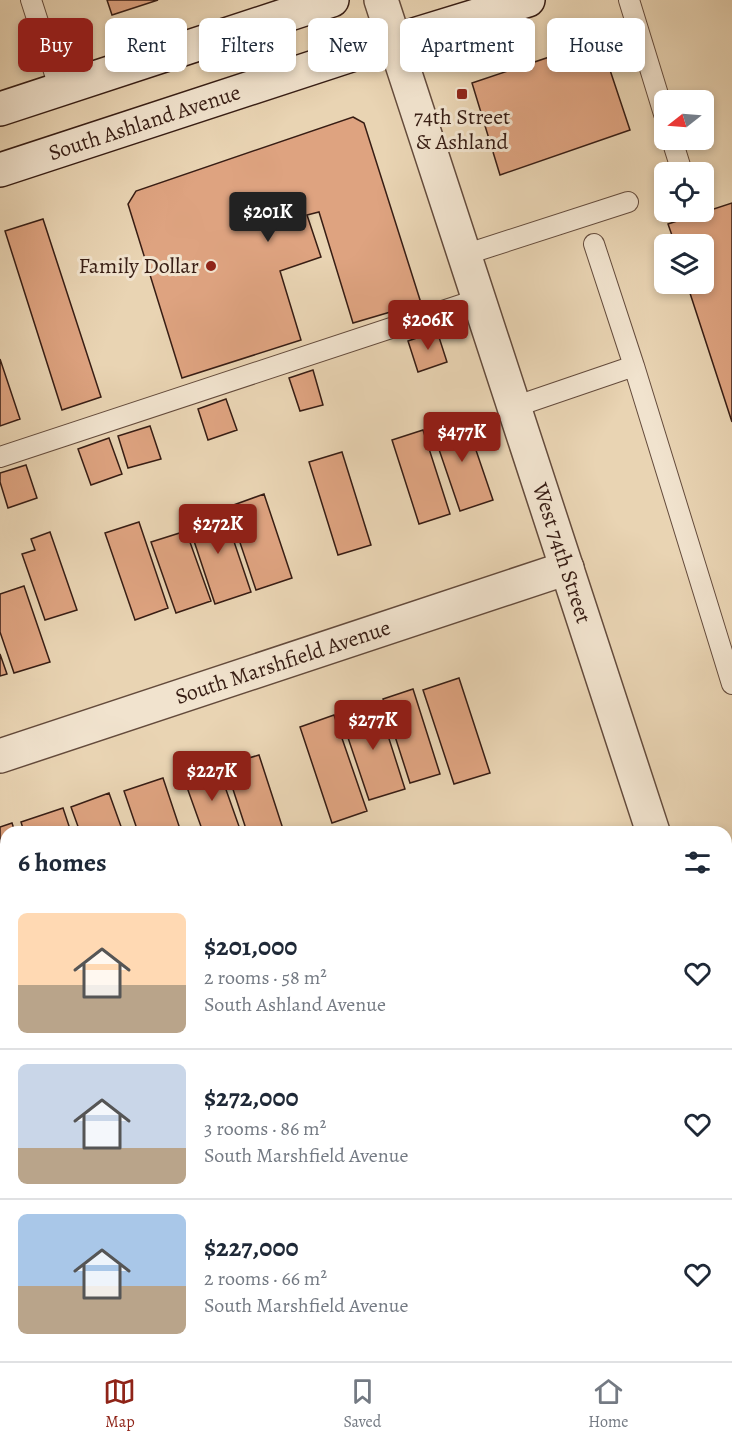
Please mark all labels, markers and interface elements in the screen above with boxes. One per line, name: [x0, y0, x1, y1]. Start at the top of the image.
chip: Buy: [18, 18, 93, 72]
chip: Rent: [105, 18, 187, 72]
chip: Filters: [199, 18, 296, 72]
chip: New: [308, 18, 388, 72]
chip: Apartment: [400, 18, 535, 72]
chip: House: [547, 18, 645, 72]
street label: South Ashland Avenue: [45, 77, 244, 168]
marker: 74th Street & Ashland: [455, 87, 469, 101]
north arrow: [654, 90, 714, 150]
map controls: [654, 90, 714, 294]
place label: 74th Street & Ashland: [414, 102, 510, 157]
button: locate: [654, 162, 714, 222]
pin: $201K: [226, 192, 310, 243]
text: $201K: [243, 198, 293, 225]
button: layers: [654, 234, 714, 294]
place label: Family Dollar: [79, 251, 199, 281]
marker: Family Dollar: [204, 259, 218, 273]
pin: $206K: [386, 300, 470, 351]
text: $206K: [402, 306, 454, 333]
pin: $477K: [420, 412, 504, 463]
text: $477K: [438, 418, 486, 445]
street label: West 74th Street: [525, 478, 599, 627]
pin: $272K: [176, 504, 260, 555]
text: $272K: [193, 510, 243, 537]
street label: South Marshfield Avenue: [171, 613, 394, 712]
pin: $277K: [331, 700, 415, 751]
text: $277K: [348, 706, 398, 733]
pin: $227K: [170, 751, 254, 802]
text: $227K: [187, 757, 237, 784]
text: 6 homes: [18, 845, 107, 880]
icon: filters: [681, 846, 714, 879]
text: $201,000: [204, 929, 297, 964]
icon: home: [66, 937, 138, 1009]
icon: heart: [681, 957, 714, 990]
text: 2 rooms · 58 m²: [204, 964, 327, 991]
text: South Ashland Avenue: [204, 991, 386, 1018]
text: $272,000: [204, 1080, 299, 1115]
icon: home: [66, 1088, 138, 1160]
icon: heart: [681, 1108, 714, 1141]
text: 3 rooms · 86 m²: [204, 1115, 326, 1142]
text: South Marshfield Avenue: [204, 1142, 409, 1169]
text: $227,000: [204, 1230, 299, 1265]
icon: home: [66, 1238, 138, 1310]
icon: heart: [681, 1258, 714, 1291]
text: 2 rooms · 66 m²: [204, 1265, 327, 1292]
text: South Marshfield Avenue: [204, 1292, 409, 1319]
tab: Map: [103, 1375, 136, 1433]
tab: Saved: [343, 1375, 381, 1433]
tab: Home: [588, 1375, 629, 1433]

